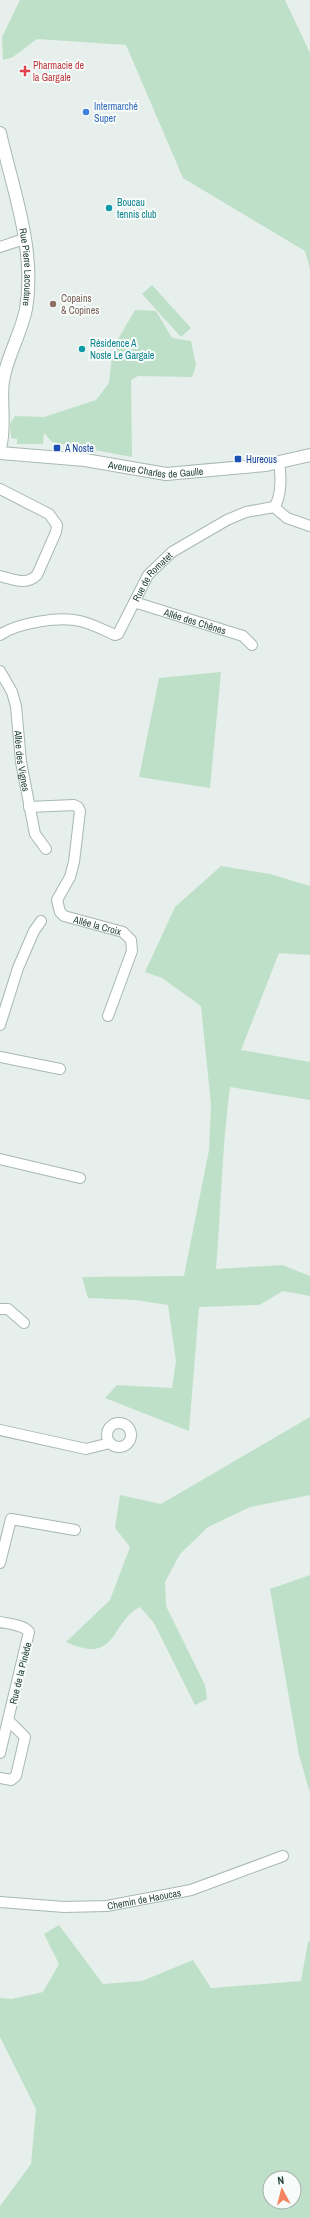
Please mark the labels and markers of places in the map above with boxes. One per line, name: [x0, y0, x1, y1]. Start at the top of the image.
place label: Pharmacie de la Gargale: [33, 59, 84, 84]
marker: Pharmacie de la Gargale: [20, 66, 30, 76]
place label: Intermarché Super: [94, 100, 138, 125]
marker: Intermarché Super: [81, 107, 91, 117]
place label: Boucau tennis club: [117, 196, 157, 221]
marker: Boucau tennis club: [104, 203, 114, 213]
place label: Copains & Copines: [61, 292, 99, 317]
marker: Copains & Copines: [48, 299, 58, 309]
place label: Résidence A Noste Le Gargale: [90, 337, 155, 362]
marker: Résidence A Noste Le Gargale: [77, 344, 87, 354]
place label: A Noste: [64, 442, 94, 455]
marker: A Noste: [52, 443, 62, 453]
place label: Hureous: [246, 453, 277, 466]
marker: Hureous: [233, 454, 243, 464]

